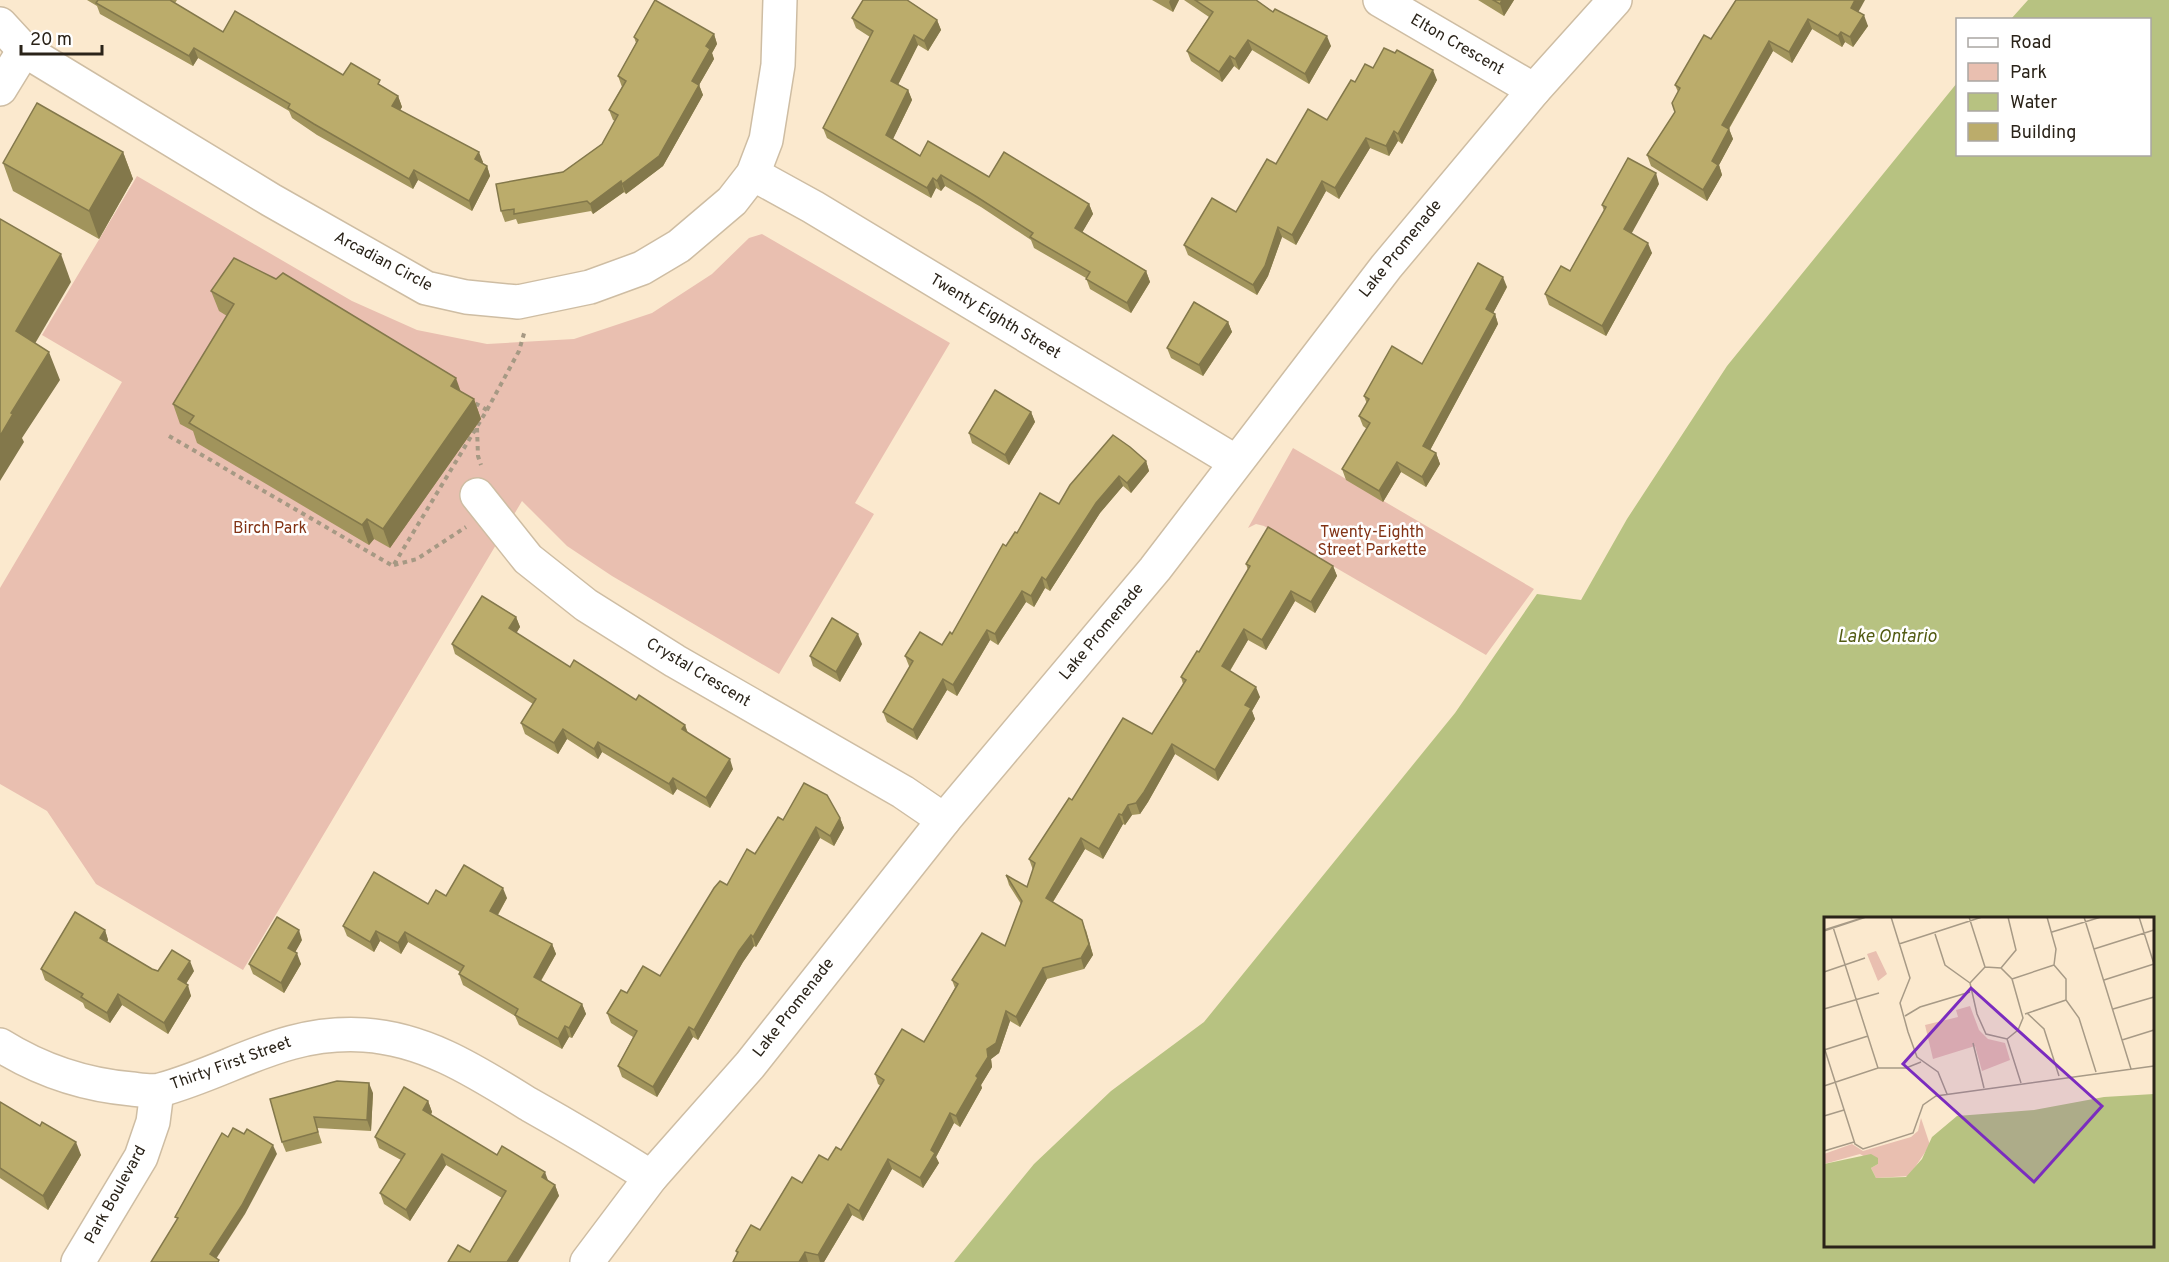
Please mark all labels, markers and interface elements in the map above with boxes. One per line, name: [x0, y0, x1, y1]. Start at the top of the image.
street label: Elton Crescent: [1407, 10, 1507, 80]
scale bar: [21, 18, 102, 56]
legend: [1956, 18, 2151, 156]
text: 20 m: [30, 29, 72, 52]
text: Road: [2010, 32, 2052, 55]
text: Park: [2010, 62, 2047, 85]
text: Water: [2010, 92, 2057, 115]
text: Building: [2010, 122, 2076, 145]
street label: Lake Promenade: [1355, 196, 1447, 302]
street label: Arcadian Circle: [330, 228, 436, 296]
street label: Twenty Eighth Street: [926, 270, 1064, 364]
park label: Birch Park: [233, 519, 307, 539]
park label: Twenty-Eighth Street Parkette: [1317, 523, 1427, 561]
street label: Lake Promenade: [1056, 579, 1148, 685]
water label: Lake Ontario: [1837, 626, 1937, 649]
street label: Crystal Crescent: [642, 634, 754, 712]
inset map: [1824, 917, 2154, 1247]
street label: Lake Promenade: [749, 954, 839, 1062]
street label: Thirty First Street: [168, 1033, 294, 1095]
street label: Park Boulevard: [81, 1142, 151, 1248]

